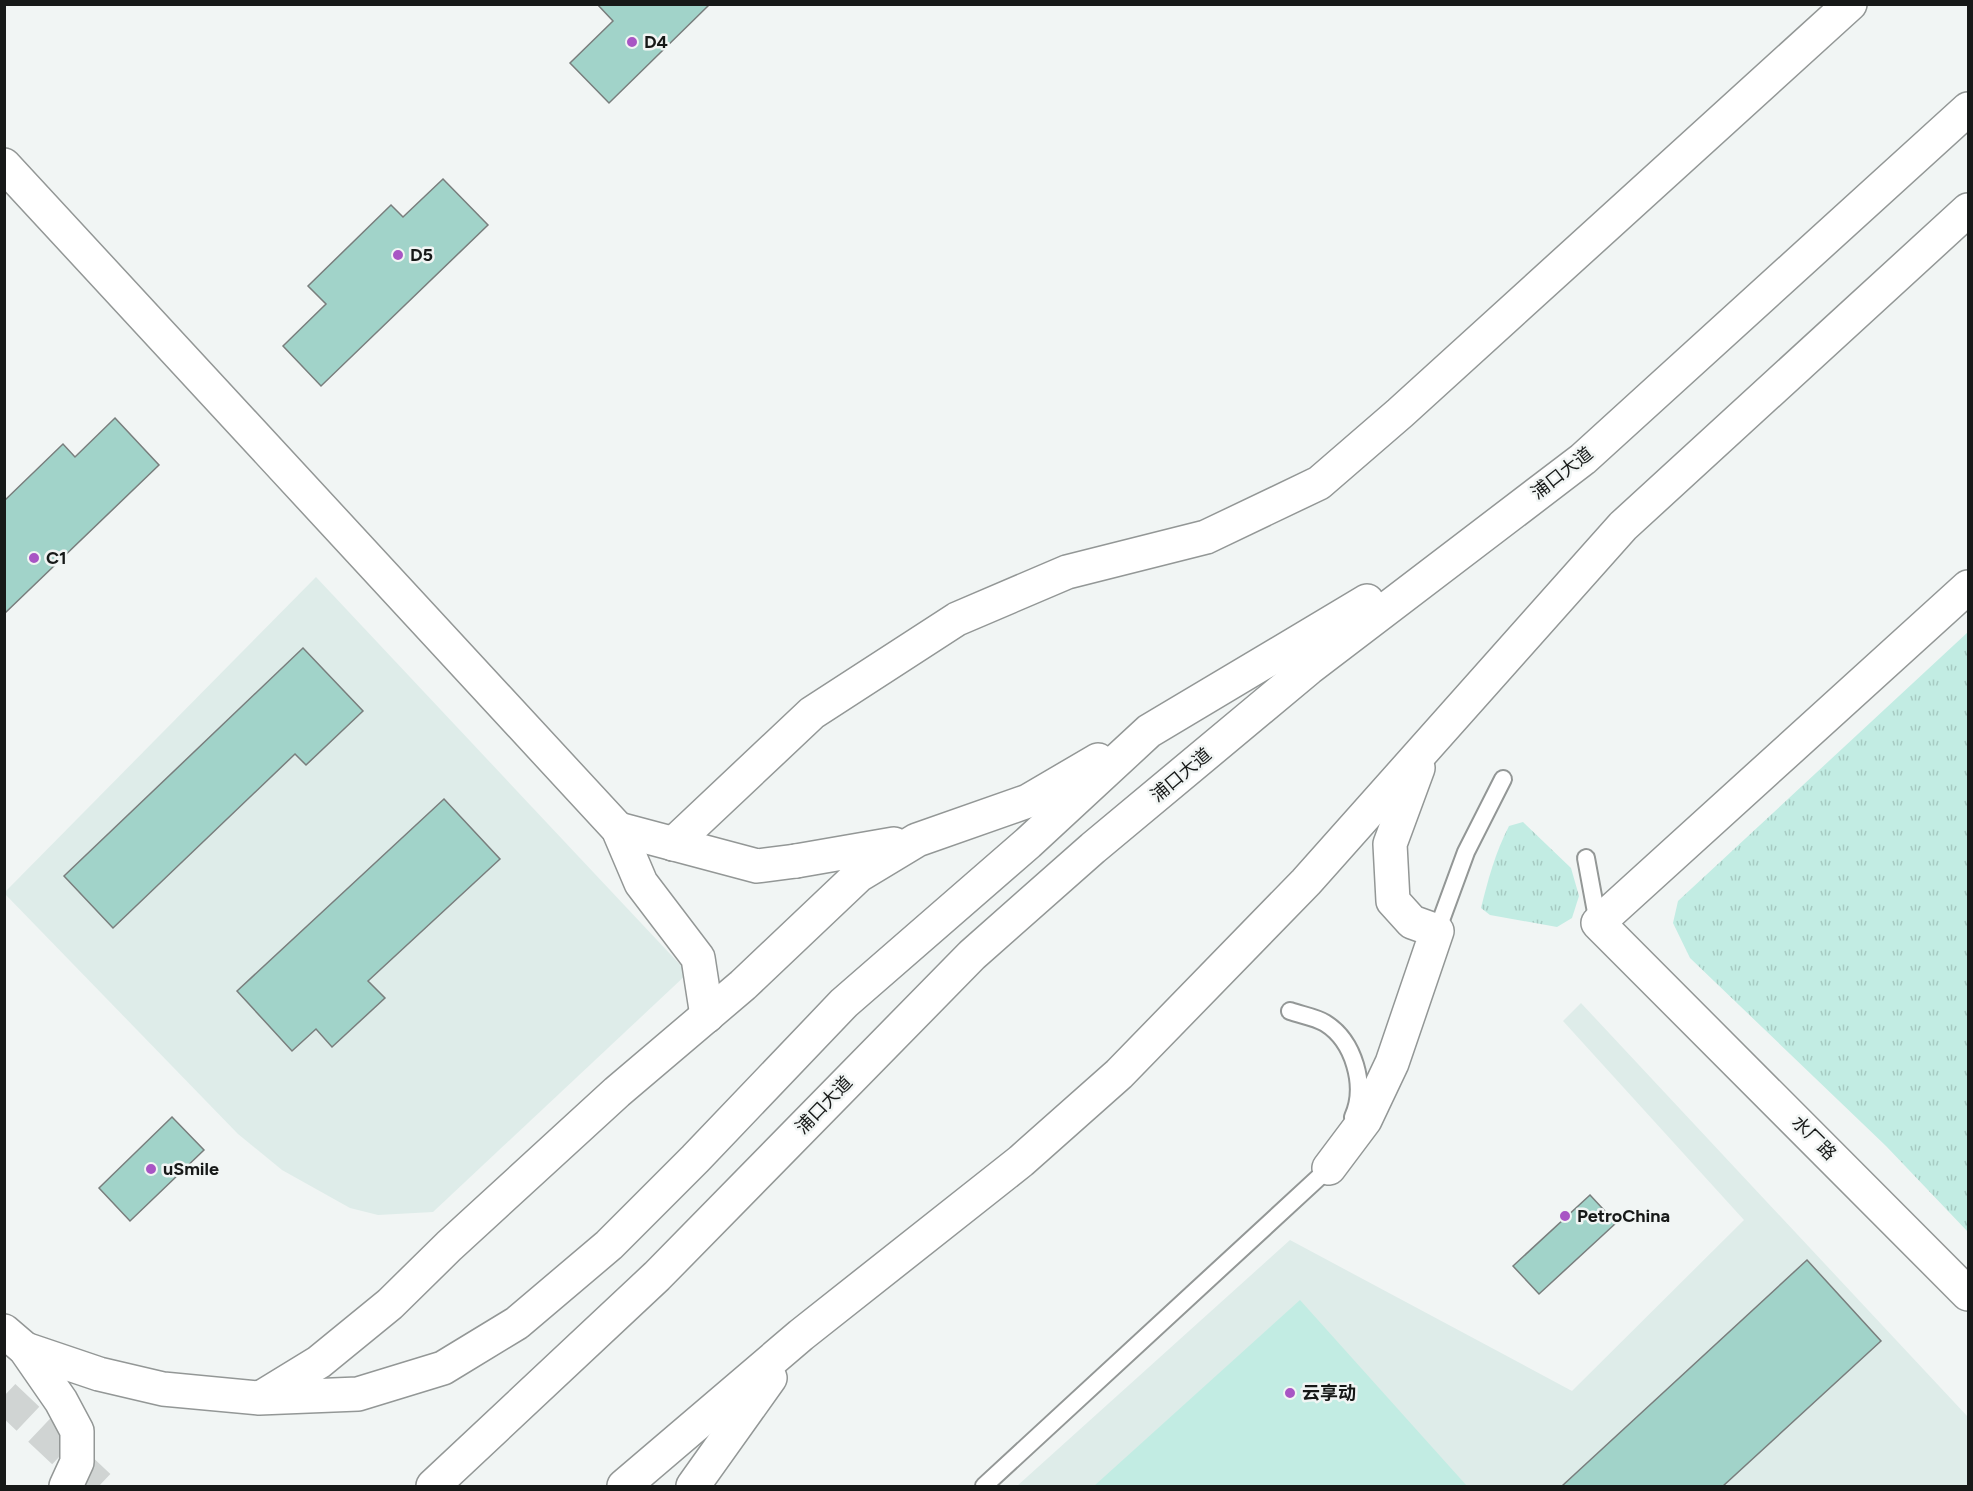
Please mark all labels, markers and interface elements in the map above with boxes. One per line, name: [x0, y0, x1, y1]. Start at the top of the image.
place label: D4: [644, 31, 668, 53]
marker: D4: [625, 35, 639, 49]
place label: D5: [410, 244, 433, 266]
marker: D5: [391, 248, 405, 262]
street label: 浦口大道: [1527, 442, 1597, 504]
place label: C1: [46, 547, 67, 569]
marker: C1: [27, 551, 41, 565]
street label: 浦口大道: [1146, 743, 1216, 807]
street label: 浦口大道: [791, 1071, 857, 1139]
street label: 水厂路: [1787, 1111, 1841, 1165]
place label: uSmile: [163, 1158, 219, 1180]
marker: uSmile: [144, 1162, 158, 1176]
place label: PetroChina: [1577, 1205, 1670, 1227]
marker: PetroChina: [1558, 1209, 1572, 1223]
place label: 云享动: [1302, 1382, 1356, 1404]
marker: 云享动: [1283, 1386, 1297, 1400]

